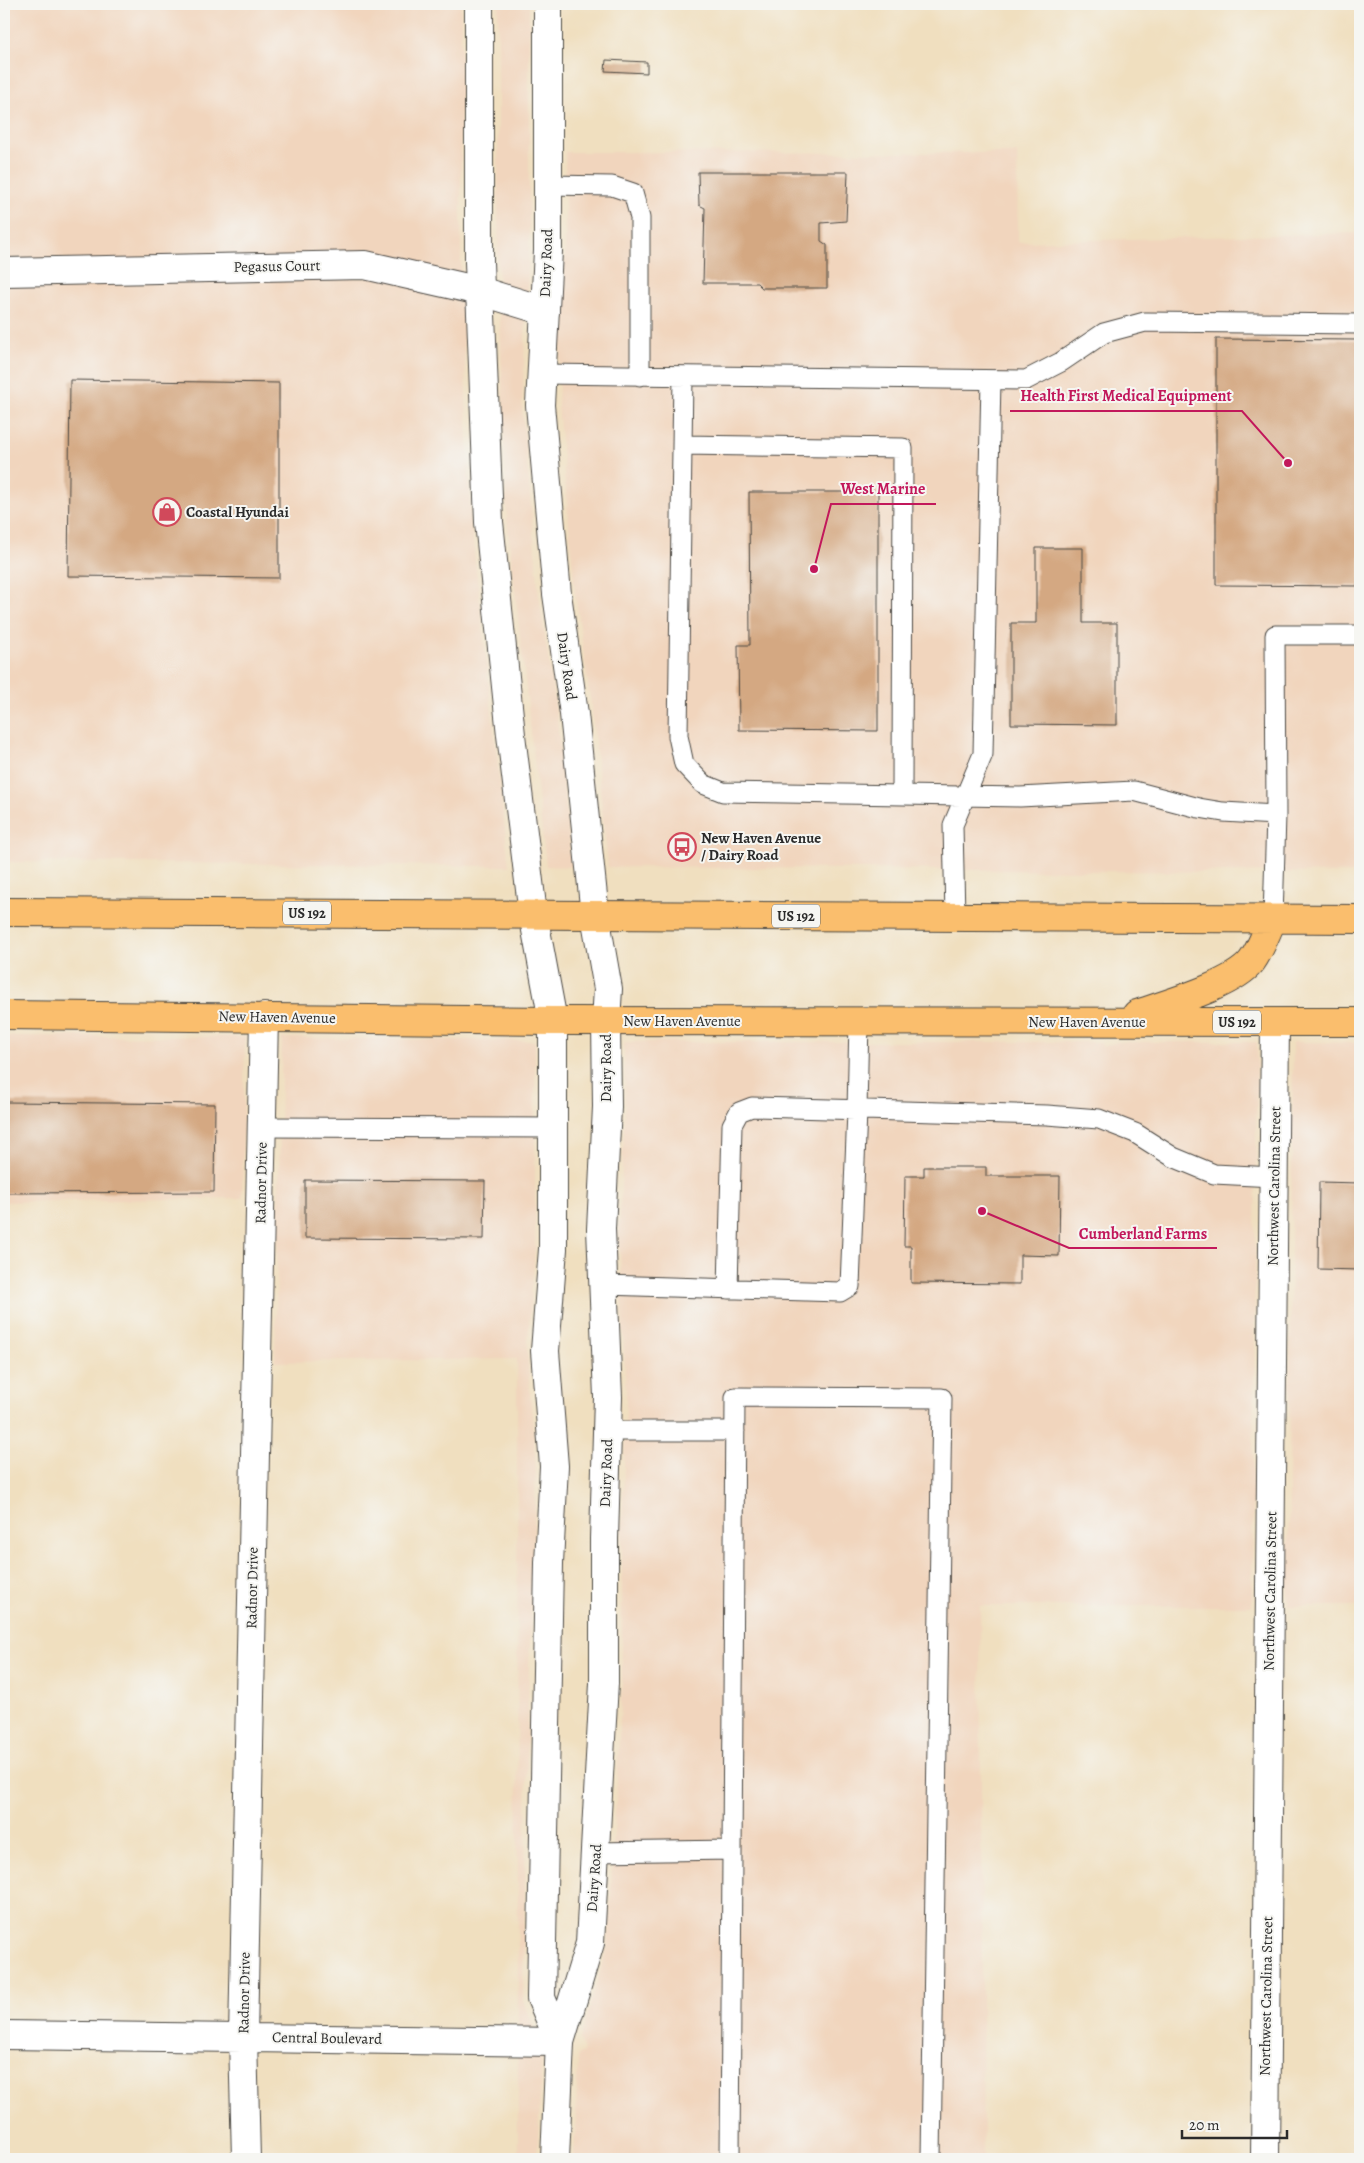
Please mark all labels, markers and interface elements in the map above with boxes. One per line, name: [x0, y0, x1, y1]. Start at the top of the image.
street label: Dairy Road: [535, 227, 557, 298]
street label: Pegasus Court: [233, 255, 321, 277]
callout: Health First Medical Equipment: [1010, 380, 1242, 411]
text: Health First Medical Equipment: [1020, 385, 1233, 407]
callout: West Marine: [831, 473, 936, 504]
text: West Marine: [840, 478, 925, 500]
shop icon: Coastal Hyundai: [152, 497, 182, 527]
place label: Coastal Hyundai: [186, 502, 290, 522]
street label: Dairy Road: [552, 631, 582, 702]
place label: New Haven Avenue / Dairy Road: [701, 828, 821, 865]
bus stop icon: New Haven Avenue / Dairy Road: [667, 832, 697, 862]
road number: US 192: [283, 901, 331, 924]
road number: US 192: [772, 904, 820, 928]
street label: New Haven Avenue: [218, 1006, 336, 1028]
road number: US 192: [1213, 1010, 1261, 1034]
street label: New Haven Avenue: [623, 1011, 741, 1031]
street label: New Haven Avenue: [1028, 1012, 1146, 1032]
street label: Dairy Road: [596, 1033, 616, 1102]
street label: Northwest Carolina Street: [1263, 1106, 1285, 1266]
street label: Radnor Drive: [250, 1142, 272, 1224]
callout: Cumberland Farms: [1069, 1217, 1217, 1248]
text: Cumberland Farms: [1079, 1223, 1207, 1245]
street label: Dairy Road: [595, 1437, 617, 1508]
street label: Northwest Carolina Street: [1259, 1511, 1281, 1671]
street label: Radnor Drive: [241, 1547, 263, 1629]
street label: Dairy Road: [582, 1842, 606, 1913]
street label: Northwest Carolina Street: [1255, 1916, 1277, 2076]
street label: Radnor Drive: [233, 1952, 255, 2034]
street label: Central Boulevard: [272, 2027, 383, 2049]
scale bar: [1182, 2108, 1286, 2140]
text: 20 m: [1189, 2115, 1220, 2135]

